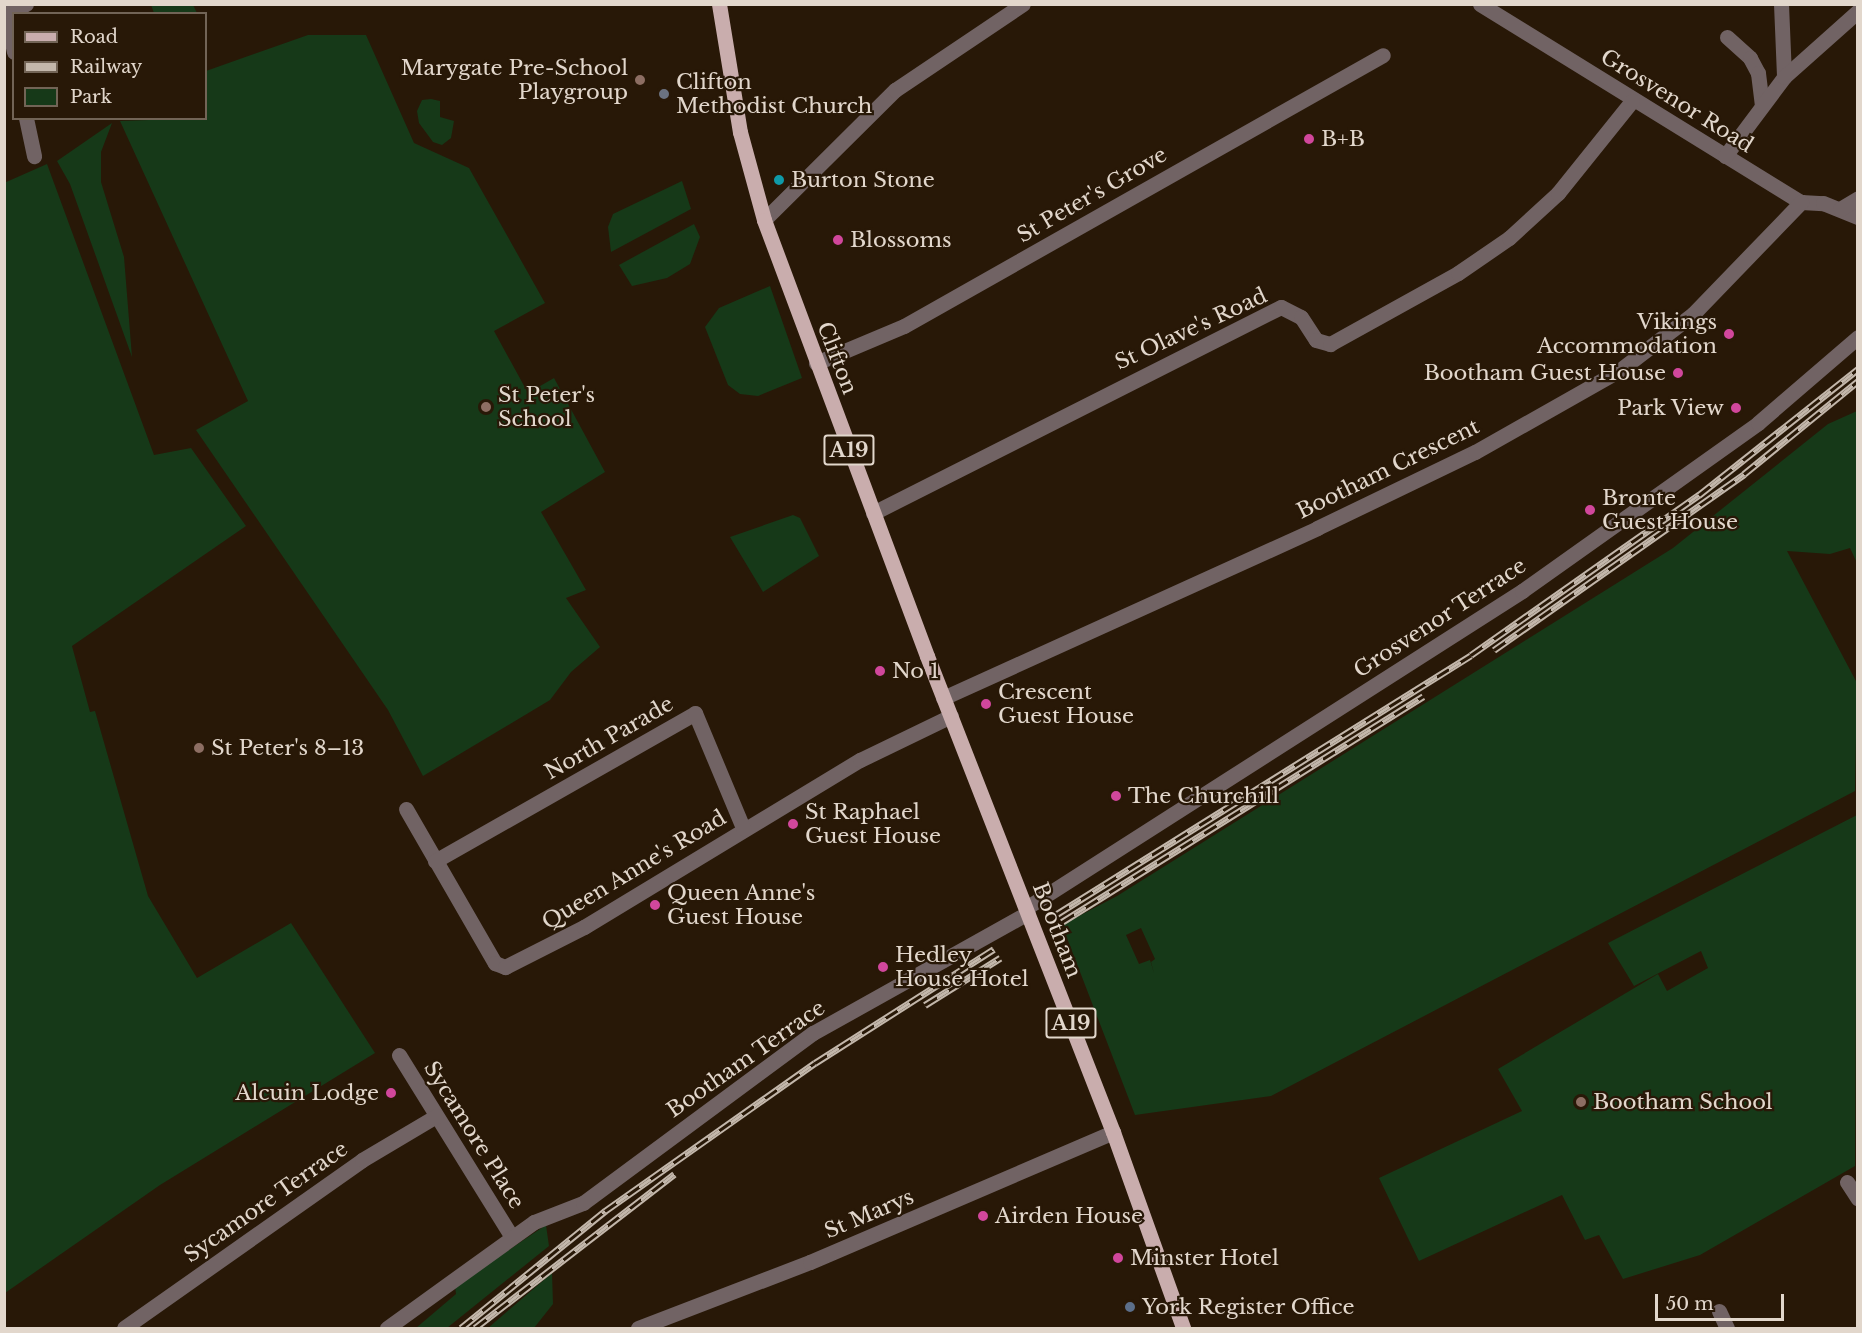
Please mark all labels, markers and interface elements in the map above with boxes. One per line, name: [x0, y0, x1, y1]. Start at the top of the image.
legend: [12, 12, 207, 120]
text: Road: [70, 26, 118, 48]
street label: Grosvenor Road: [1596, 44, 1758, 158]
place label: Marygate Pre-School Playgroup: [401, 55, 628, 105]
text: Railway: [70, 56, 142, 78]
place label: Clifton Methodist Church: [676, 69, 872, 119]
marker: Marygate Pre-School Playgroup: [633, 73, 647, 87]
text: Park: [70, 86, 112, 108]
marker: Clifton Methodist Church: [657, 87, 671, 101]
place label: B+B: [1321, 126, 1365, 152]
marker: B+B: [1302, 132, 1316, 146]
street label: St Peter's Grove: [1013, 142, 1171, 248]
place label: Burton Stone: [791, 167, 935, 193]
marker: Burton Stone: [772, 173, 786, 187]
place label: Blossoms: [850, 227, 952, 253]
marker: Blossoms: [831, 233, 845, 247]
street label: St Olave's Road: [1111, 283, 1271, 375]
place label: Vikings Accommodation: [1537, 309, 1717, 359]
street label: Clifton: [812, 318, 862, 398]
marker: Vikings Accommodation: [1722, 327, 1736, 341]
place label: Bootham Guest House: [1424, 360, 1666, 386]
marker: Bootham Guest House: [1671, 366, 1685, 380]
place label: St Peter's School: [498, 382, 595, 432]
place label: Park View: [1616, 395, 1724, 421]
marker: St Peter's School: [479, 400, 493, 414]
marker: Park View: [1729, 401, 1743, 415]
street label: Bootham Crescent: [1293, 414, 1483, 524]
road number: A19: [822, 433, 876, 467]
place label: Bronte Guest House: [1602, 485, 1738, 535]
marker: Bronte Guest House: [1583, 503, 1597, 517]
street label: Grosvenor Terrace: [1349, 553, 1531, 683]
place label: No 1: [892, 658, 939, 684]
marker: No 1: [873, 664, 887, 678]
place label: Crescent Guest House: [998, 679, 1134, 729]
street label: North Parade: [540, 691, 678, 785]
marker: Crescent Guest House: [979, 697, 993, 711]
place label: St Peter's 8–13: [211, 735, 364, 761]
marker: St Peter's 8–13: [192, 741, 206, 755]
place label: The Churchill: [1128, 783, 1279, 809]
marker: The Churchill: [1109, 789, 1123, 803]
place label: St Raphael Guest House: [805, 799, 941, 849]
street label: Queen Anne's Road: [537, 805, 731, 935]
marker: St Raphael Guest House: [786, 817, 800, 831]
street label: Bootham: [1027, 879, 1087, 981]
place label: Queen Anne's Guest House: [667, 880, 816, 930]
marker: Queen Anne's Guest House: [648, 898, 662, 912]
place label: Hedley House Hotel: [895, 942, 1029, 992]
marker: Hedley House Hotel: [876, 960, 890, 974]
street label: Bootham Terrace: [662, 995, 830, 1123]
road number: A19: [1044, 1006, 1098, 1040]
street label: Sycamore Place: [418, 1057, 530, 1213]
place label: Alcuin Lodge: [235, 1080, 379, 1106]
marker: Alcuin Lodge: [384, 1086, 398, 1100]
place label: Bootham School: [1593, 1089, 1773, 1115]
marker: Bootham School: [1574, 1095, 1588, 1109]
street label: Sycamore Terrace: [179, 1136, 353, 1268]
street label: St Marys: [821, 1184, 917, 1244]
place label: Airden House: [995, 1203, 1143, 1229]
marker: Airden House: [976, 1209, 990, 1223]
place label: Minster Hotel: [1130, 1245, 1279, 1271]
marker: Minster Hotel: [1111, 1251, 1125, 1265]
scale bar: [1658, 1282, 1787, 1320]
text: 50 m: [1666, 1293, 1714, 1315]
place label: York Register Office: [1142, 1294, 1355, 1320]
marker: York Register Office: [1123, 1300, 1137, 1314]

